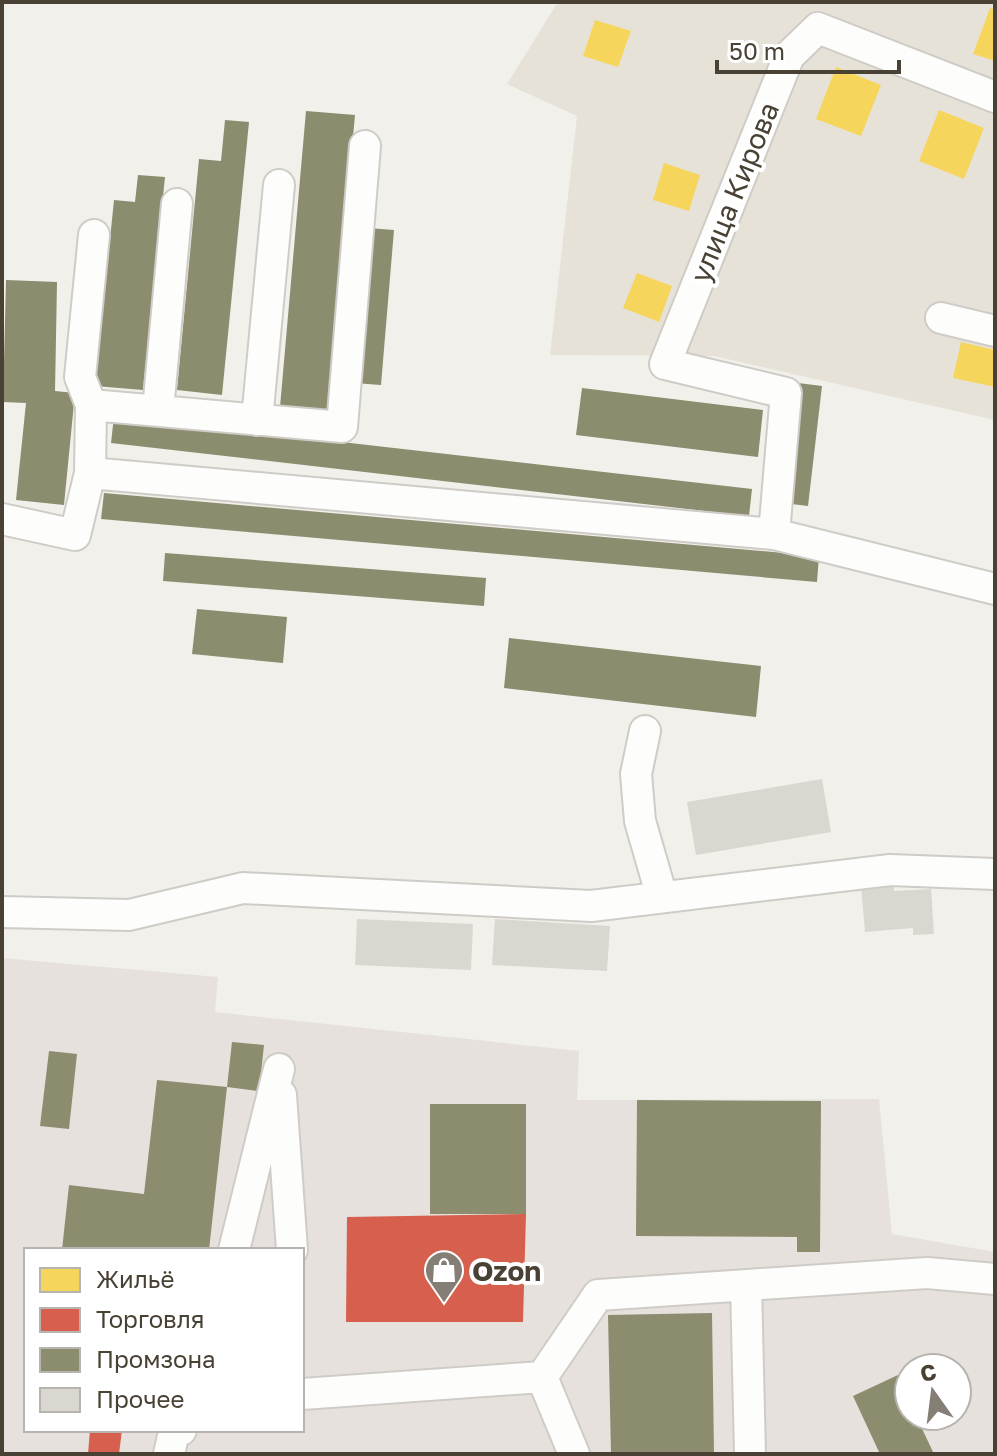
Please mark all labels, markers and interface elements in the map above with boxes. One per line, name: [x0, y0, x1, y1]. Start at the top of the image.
scale bar: [717, 24, 899, 74]
text: 50 m: [729, 36, 785, 65]
street label: улица Кирова: [683, 97, 785, 287]
legend: [24, 1248, 304, 1432]
shop icon: Ozon: [423, 1249, 465, 1304]
place label: Ozon: [472, 1254, 541, 1287]
text: Жильё: [96, 1264, 174, 1293]
text: Торговля: [96, 1304, 204, 1333]
text: Промзона: [96, 1344, 216, 1373]
north arrow: [893, 1352, 973, 1432]
text: С: [917, 1357, 939, 1387]
text: Прочее: [96, 1384, 184, 1413]

